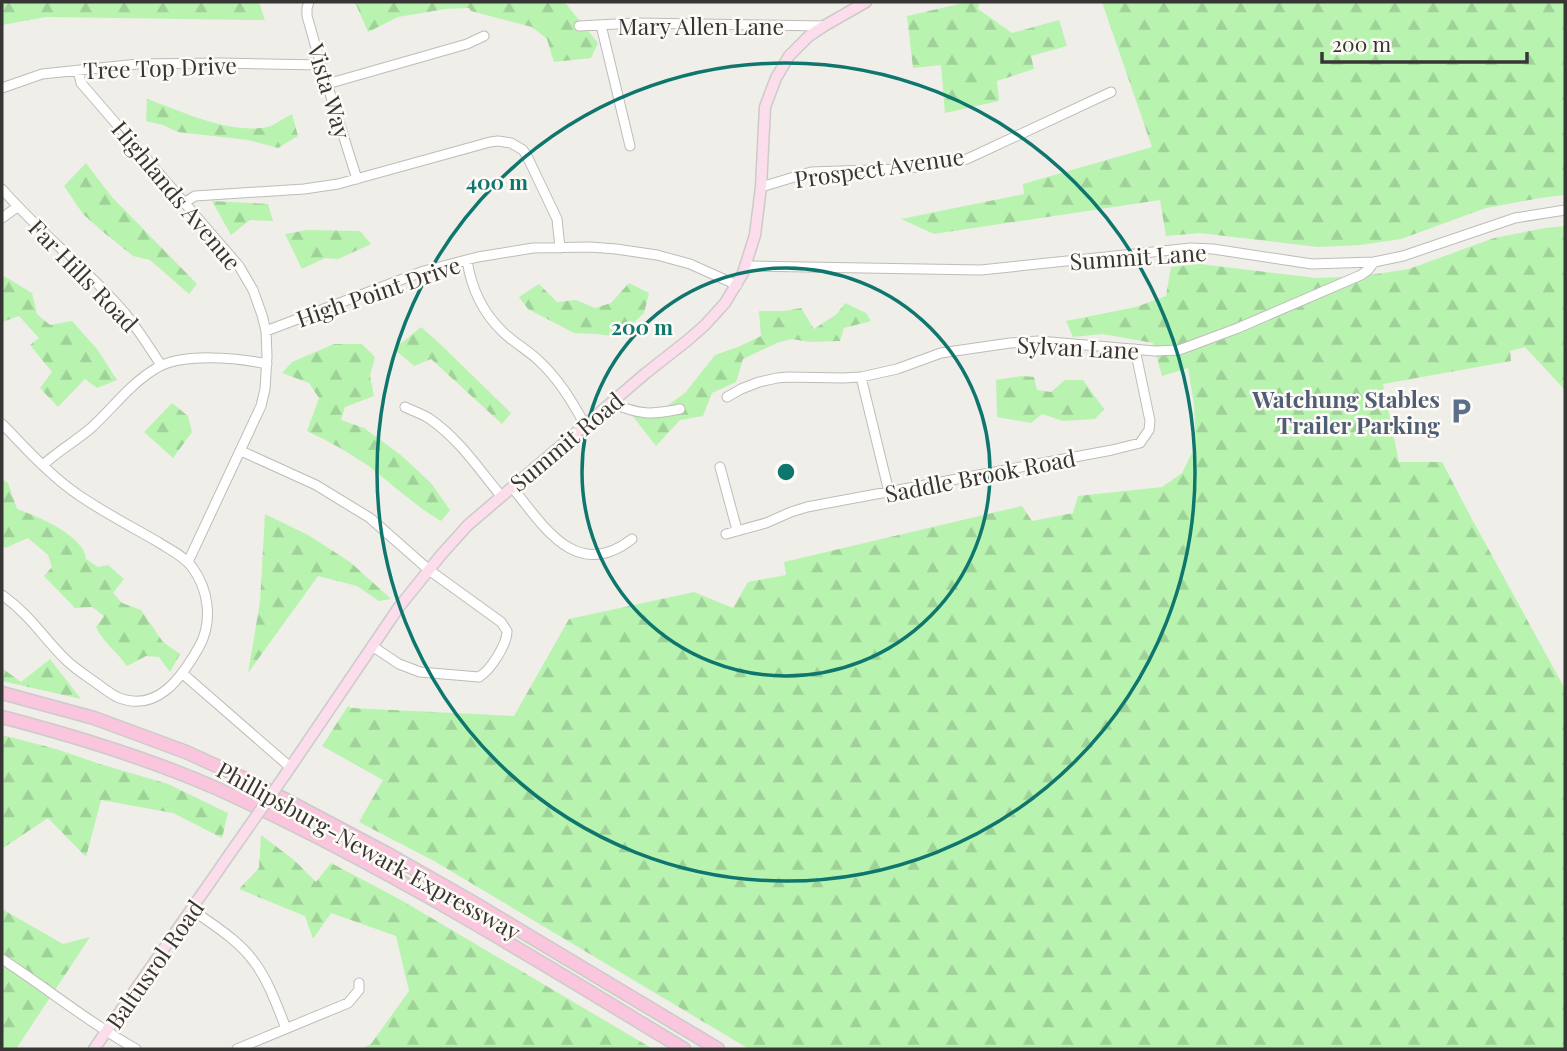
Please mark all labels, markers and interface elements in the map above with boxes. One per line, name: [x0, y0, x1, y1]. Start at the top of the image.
street label: Mary Allen Lane: [618, 10, 784, 41]
scale bar: [1322, 21, 1527, 65]
text: 200 m: [1332, 29, 1391, 57]
street label: Vista Way: [301, 39, 359, 143]
street label: Tree Top Drive: [83, 49, 237, 85]
street label: Highlands Avenue: [105, 114, 249, 276]
street label: Prospect Avenue: [792, 140, 966, 194]
text: 400 m: [466, 167, 528, 195]
street label: Far Hills Road: [22, 212, 146, 338]
street label: Summit Lane: [1068, 236, 1208, 276]
street label: High Point Drive: [292, 248, 464, 334]
text: 200 m: [611, 312, 673, 340]
street label: Sylvan Lane: [1016, 328, 1140, 366]
place label: Watchung Stables Trailer Parking: [1251, 383, 1440, 440]
street label: Summit Road: [503, 384, 629, 498]
parking icon: Watchung Stables Trailer Parking: [1446, 396, 1476, 426]
street label: Saddle Brook Road: [882, 441, 1078, 509]
centre of rings: [774, 460, 798, 484]
street label: Phillipsburg-Newark Expressway: [211, 753, 527, 947]
street label: Baltusrol Road: [98, 893, 210, 1035]

